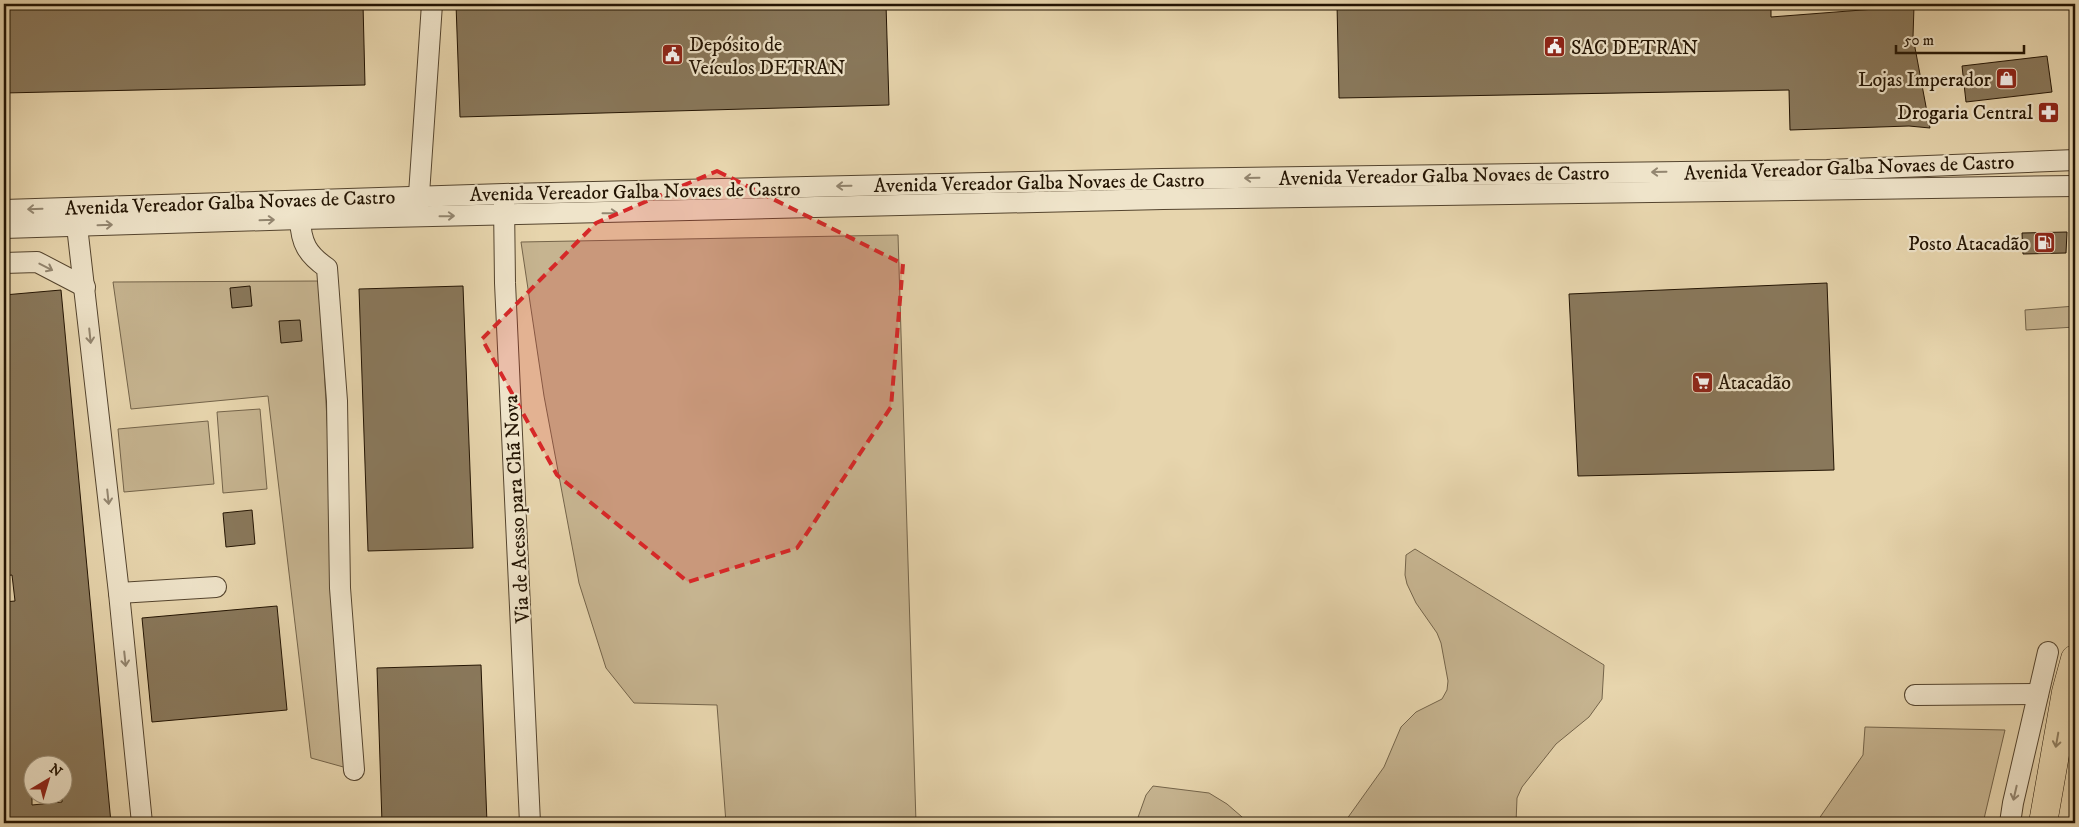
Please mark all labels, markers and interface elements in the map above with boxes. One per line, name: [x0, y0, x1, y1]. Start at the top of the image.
scale bar: [1896, 22, 2024, 54]
text: 50 m: [1904, 31, 1934, 50]
place label: Depósito de Veículos DETRAN: [688, 33, 845, 81]
public building icon: SAC DETRAN: [1543, 35, 1567, 59]
place label: SAC DETRAN: [1571, 36, 1698, 61]
public building icon: Depósito de Veículos DETRAN: [661, 43, 685, 67]
shop icon: Lojas Imperador: [1995, 67, 2019, 91]
place label: Lojas Imperador: [1858, 68, 1992, 93]
pharmacy icon: Drogaria Central: [2037, 100, 2061, 124]
place label: Drogaria Central: [1897, 101, 2033, 126]
street label: Avenida Vereador Galba Novaes de Castro: [1683, 150, 2015, 187]
street label: Avenida Vereador Galba Novaes de Castro: [1278, 161, 1610, 192]
one-way arrow: [1651, 167, 1668, 177]
street label: Avenida Vereador Galba Novaes de Castro: [873, 168, 1205, 199]
one-way arrow: [1244, 173, 1260, 182]
street label: Avenida Vereador Galba Novaes de Castro: [469, 177, 801, 208]
one-way arrow: [837, 181, 853, 191]
street label: Avenida Vereador Galba Novaes de Castro: [64, 185, 396, 222]
one-way arrow: [27, 204, 43, 214]
one-way arrow: [602, 208, 618, 218]
one-way arrow: [439, 211, 455, 221]
one-way arrow: [259, 215, 275, 224]
one-way arrow: [97, 221, 113, 230]
fuel station icon: Posto Atacadão: [2033, 231, 2057, 255]
place label: Posto Atacadão: [1908, 232, 2029, 257]
one-way arrow: [38, 263, 53, 272]
one-way arrow: [86, 327, 95, 343]
supermarket icon: Atacadão: [1690, 370, 1714, 394]
place label: Atacadão: [1718, 371, 1791, 396]
street label: Via de Acesso para Chã Nova: [499, 394, 536, 625]
one-way arrow: [103, 489, 113, 505]
one-way arrow: [121, 650, 130, 666]
one-way arrow: [2052, 732, 2062, 748]
north arrow: [22, 754, 72, 804]
text: N: [45, 760, 66, 781]
one-way arrow: [2010, 785, 2019, 801]

